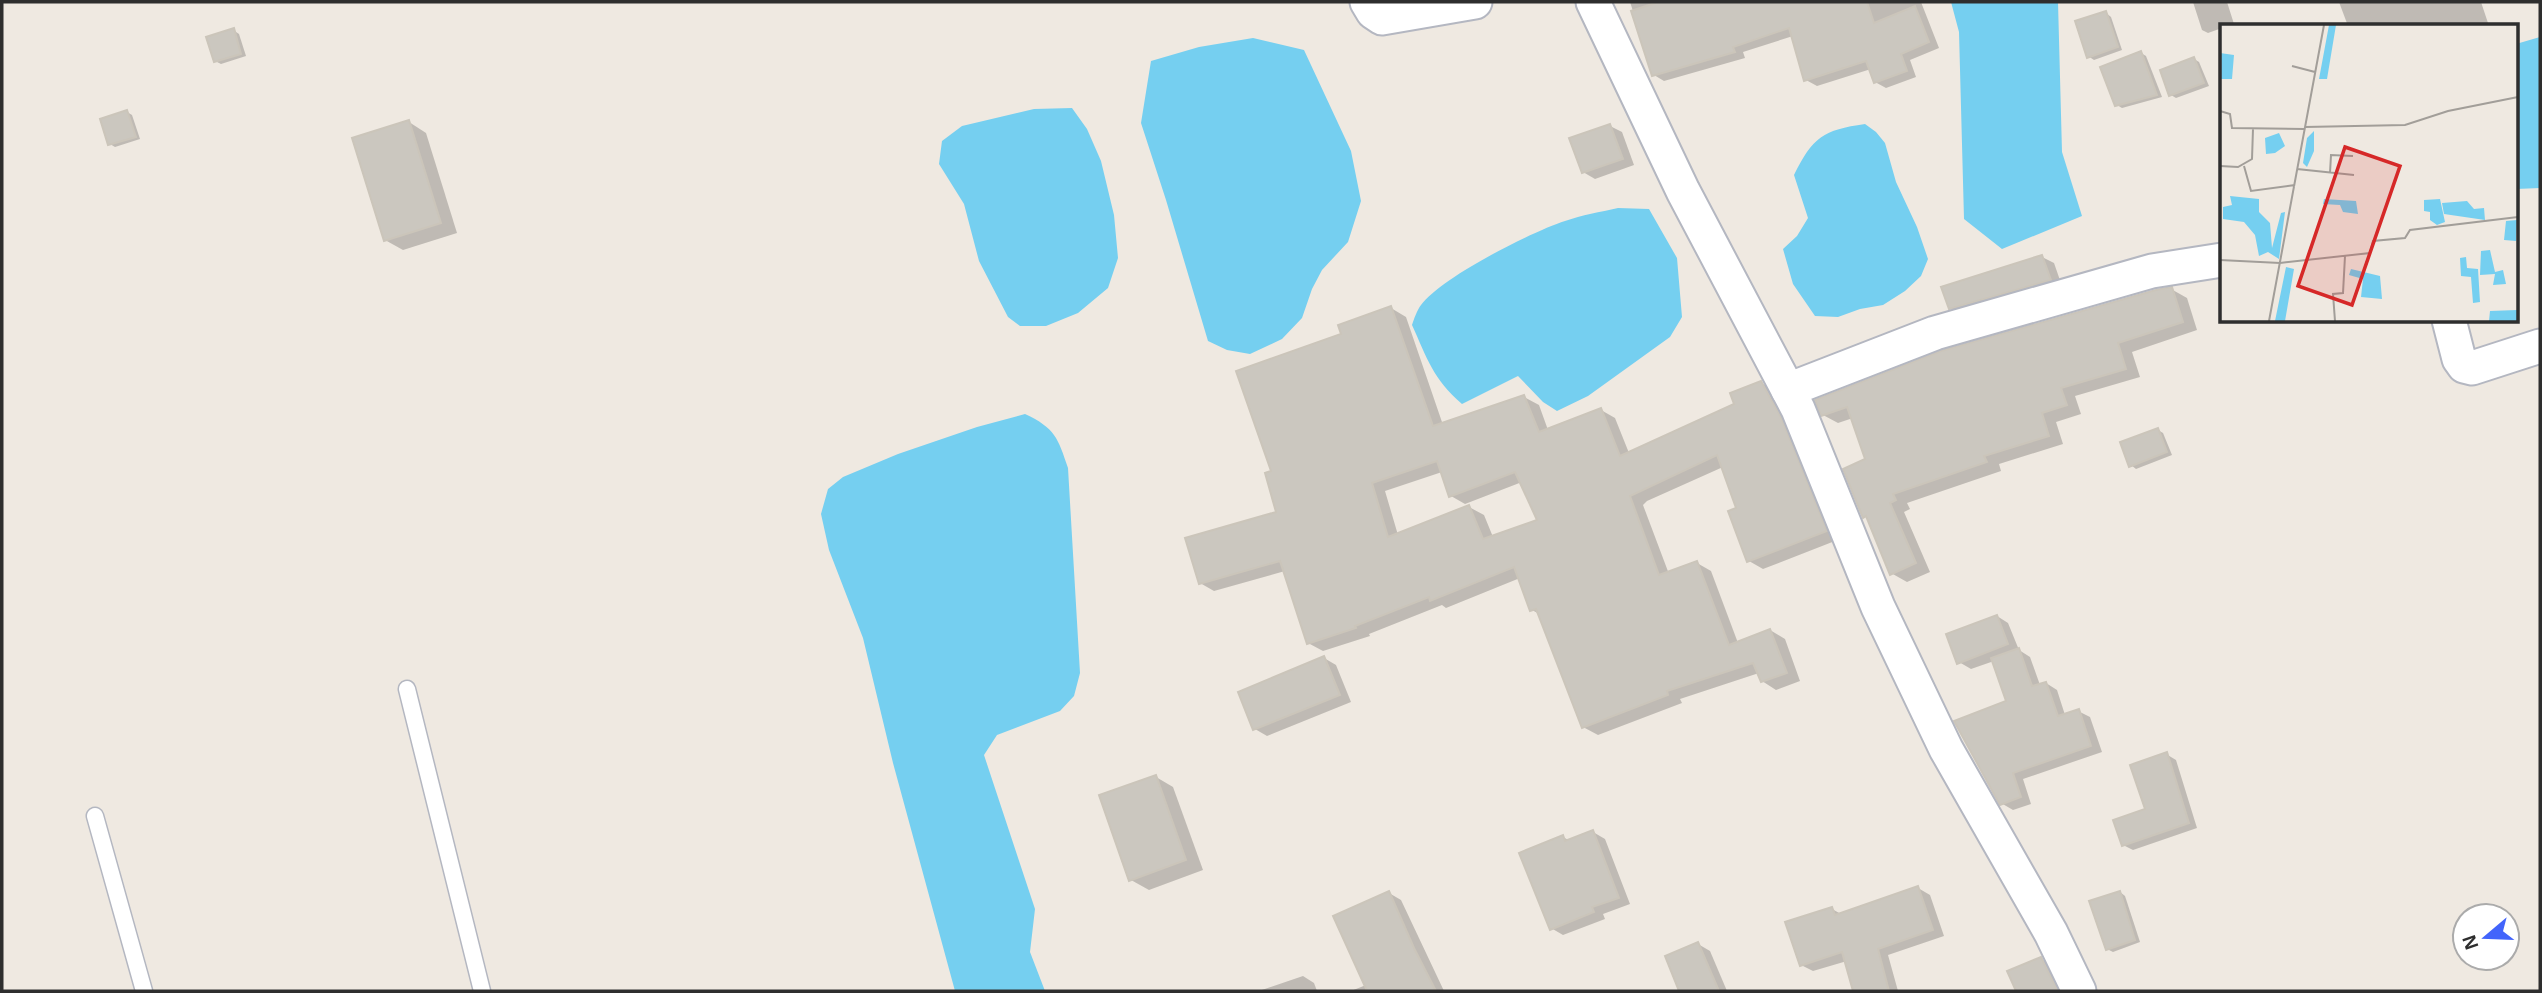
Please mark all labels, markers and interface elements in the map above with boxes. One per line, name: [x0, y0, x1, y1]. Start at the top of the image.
inset map: [2220, 24, 2518, 322]
north arrow: [2451, 902, 2521, 972]
text: N: [2458, 932, 2483, 952]

